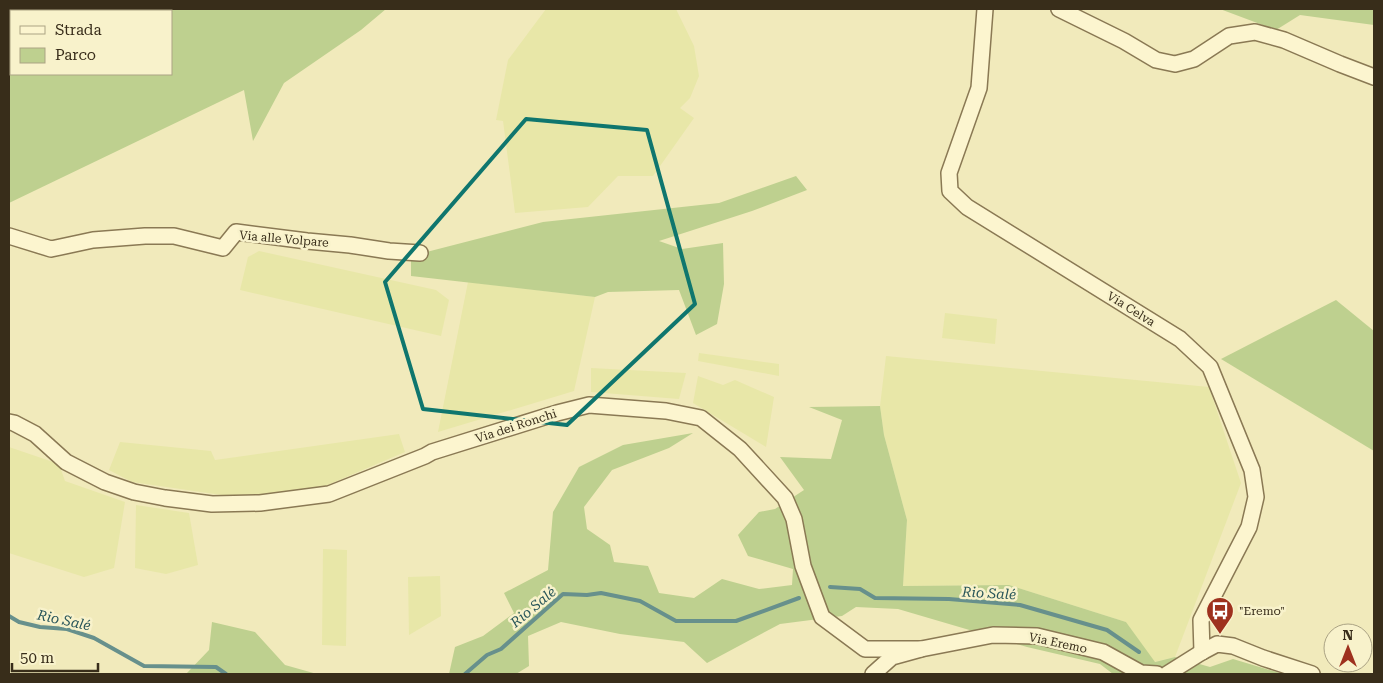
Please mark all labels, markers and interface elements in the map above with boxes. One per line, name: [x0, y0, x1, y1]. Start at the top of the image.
legend: [10, 10, 172, 75]
text: Strada: [55, 21, 102, 39]
text: Parco: [55, 46, 96, 64]
street label: Via alle Volpare: [239, 228, 330, 250]
street label: Via Celva: [1104, 289, 1158, 329]
street label: Via dei Ronchi: [474, 406, 558, 446]
water label: Rio Salé: [506, 584, 559, 631]
water label: Rio Salé: [961, 584, 1016, 602]
bus stop icon: "Eremo": [1205, 596, 1235, 635]
place label: "Eremo": [1239, 604, 1285, 618]
water label: Rio Salé: [35, 606, 92, 633]
north arrow: [1323, 623, 1373, 673]
text: N: [1343, 627, 1354, 643]
street label: Via Eremo: [1028, 630, 1088, 656]
scale bar: [12, 640, 99, 672]
text: 50 m: [20, 649, 55, 667]

